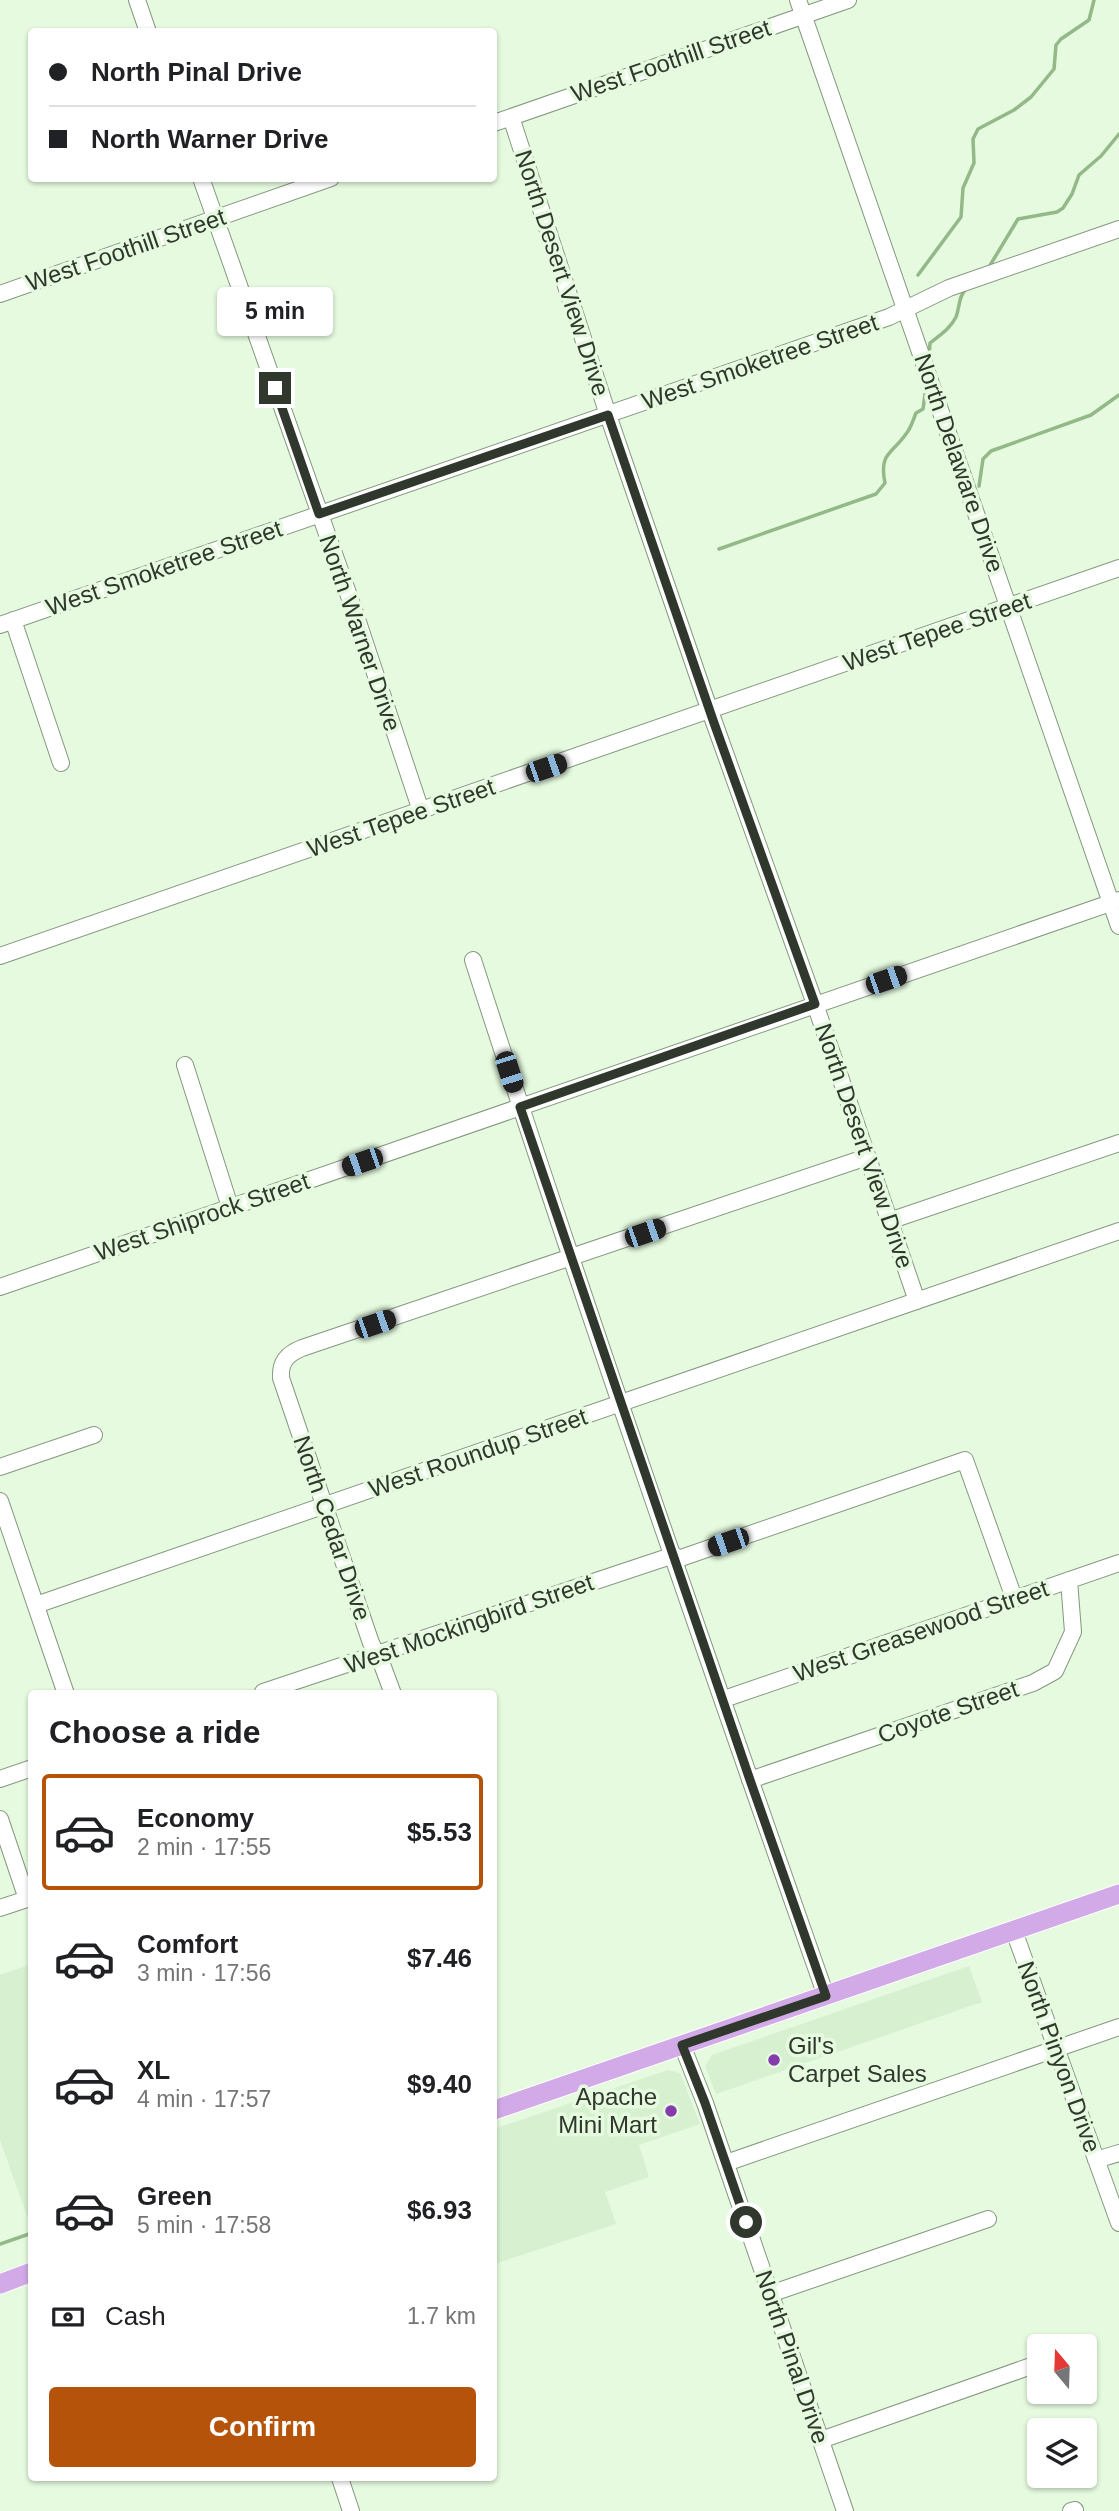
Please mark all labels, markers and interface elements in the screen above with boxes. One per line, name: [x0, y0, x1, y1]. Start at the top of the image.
street label: West Foothill Street: [568, 14, 774, 107]
text: North Pinal Drive: [91, 57, 302, 87]
text: North Warner Drive: [91, 124, 328, 154]
street label: North Desert View Drive: [510, 146, 615, 399]
street label: West Foothill Street: [23, 203, 229, 296]
callout: 5 min: [217, 286, 333, 336]
text: 5 min: [245, 298, 305, 324]
street label: West Smoketree Street: [638, 308, 882, 415]
street label: North Delaware Drive: [909, 350, 1010, 576]
route end: [259, 372, 291, 404]
street label: West Smoketree Street: [42, 514, 286, 621]
street label: North Warner Drive: [314, 531, 407, 735]
street label: West Tepee Street: [840, 587, 1034, 676]
car: [523, 751, 570, 785]
street label: West Tepee Street: [304, 773, 498, 862]
car: [863, 963, 910, 997]
street label: North Desert View Drive: [810, 1020, 919, 1272]
car: [493, 1049, 526, 1095]
car: [339, 1145, 386, 1179]
street label: West Shiprock Street: [91, 1167, 313, 1266]
car: [622, 1216, 669, 1250]
car: [352, 1307, 399, 1341]
street label: West Roundup Street: [365, 1402, 591, 1503]
street label: North Cedar Drive: [288, 1432, 377, 1624]
car: [705, 1525, 752, 1559]
street label: West Mockingbird Street: [341, 1568, 597, 1679]
street label: West Greasewood Street: [790, 1574, 1052, 1687]
street label: Coyote Street: [874, 1675, 1022, 1748]
text: Choose a ride: [49, 1714, 261, 1750]
icon: car: [53, 1801, 116, 1864]
text: Economy: [137, 1803, 254, 1833]
text: $5.53: [407, 1817, 472, 1847]
text: 2 min · 17:55: [137, 1834, 271, 1860]
icon: car: [53, 1927, 116, 1990]
text: Comfort: [137, 1929, 238, 1959]
text: $7.46: [407, 1943, 472, 1973]
street label: North Pinyon Drive: [1012, 1958, 1107, 2156]
text: 3 min · 17:56: [137, 1960, 271, 1986]
place label: Gil's Carpet Sales: [788, 2032, 927, 2087]
marker: Gil's Carpet Sales: [766, 2052, 782, 2068]
icon: car: [53, 2053, 116, 2116]
text: XL: [137, 2055, 170, 2085]
text: $9.40: [407, 2069, 472, 2099]
place label: Apache Mini Mart: [558, 2083, 657, 2138]
text: 4 min · 17:57: [137, 2086, 271, 2112]
marker: Apache Mini Mart: [663, 2103, 679, 2119]
icon: car: [53, 2179, 116, 2242]
text: Green: [137, 2181, 212, 2211]
text: $6.93: [407, 2195, 472, 2225]
route start: [730, 2206, 762, 2238]
text: 5 min · 17:58: [137, 2212, 271, 2238]
street label: North Pinal Drive: [750, 2267, 835, 2447]
icon: cash: [49, 2298, 87, 2336]
text: Cash: [105, 2301, 166, 2331]
text: 1.7 km: [407, 2303, 476, 2329]
north arrow: [1027, 2334, 1097, 2404]
map controls: [1027, 2334, 1097, 2488]
button: Confirm: [49, 2387, 476, 2467]
button: layers: [1027, 2418, 1097, 2488]

